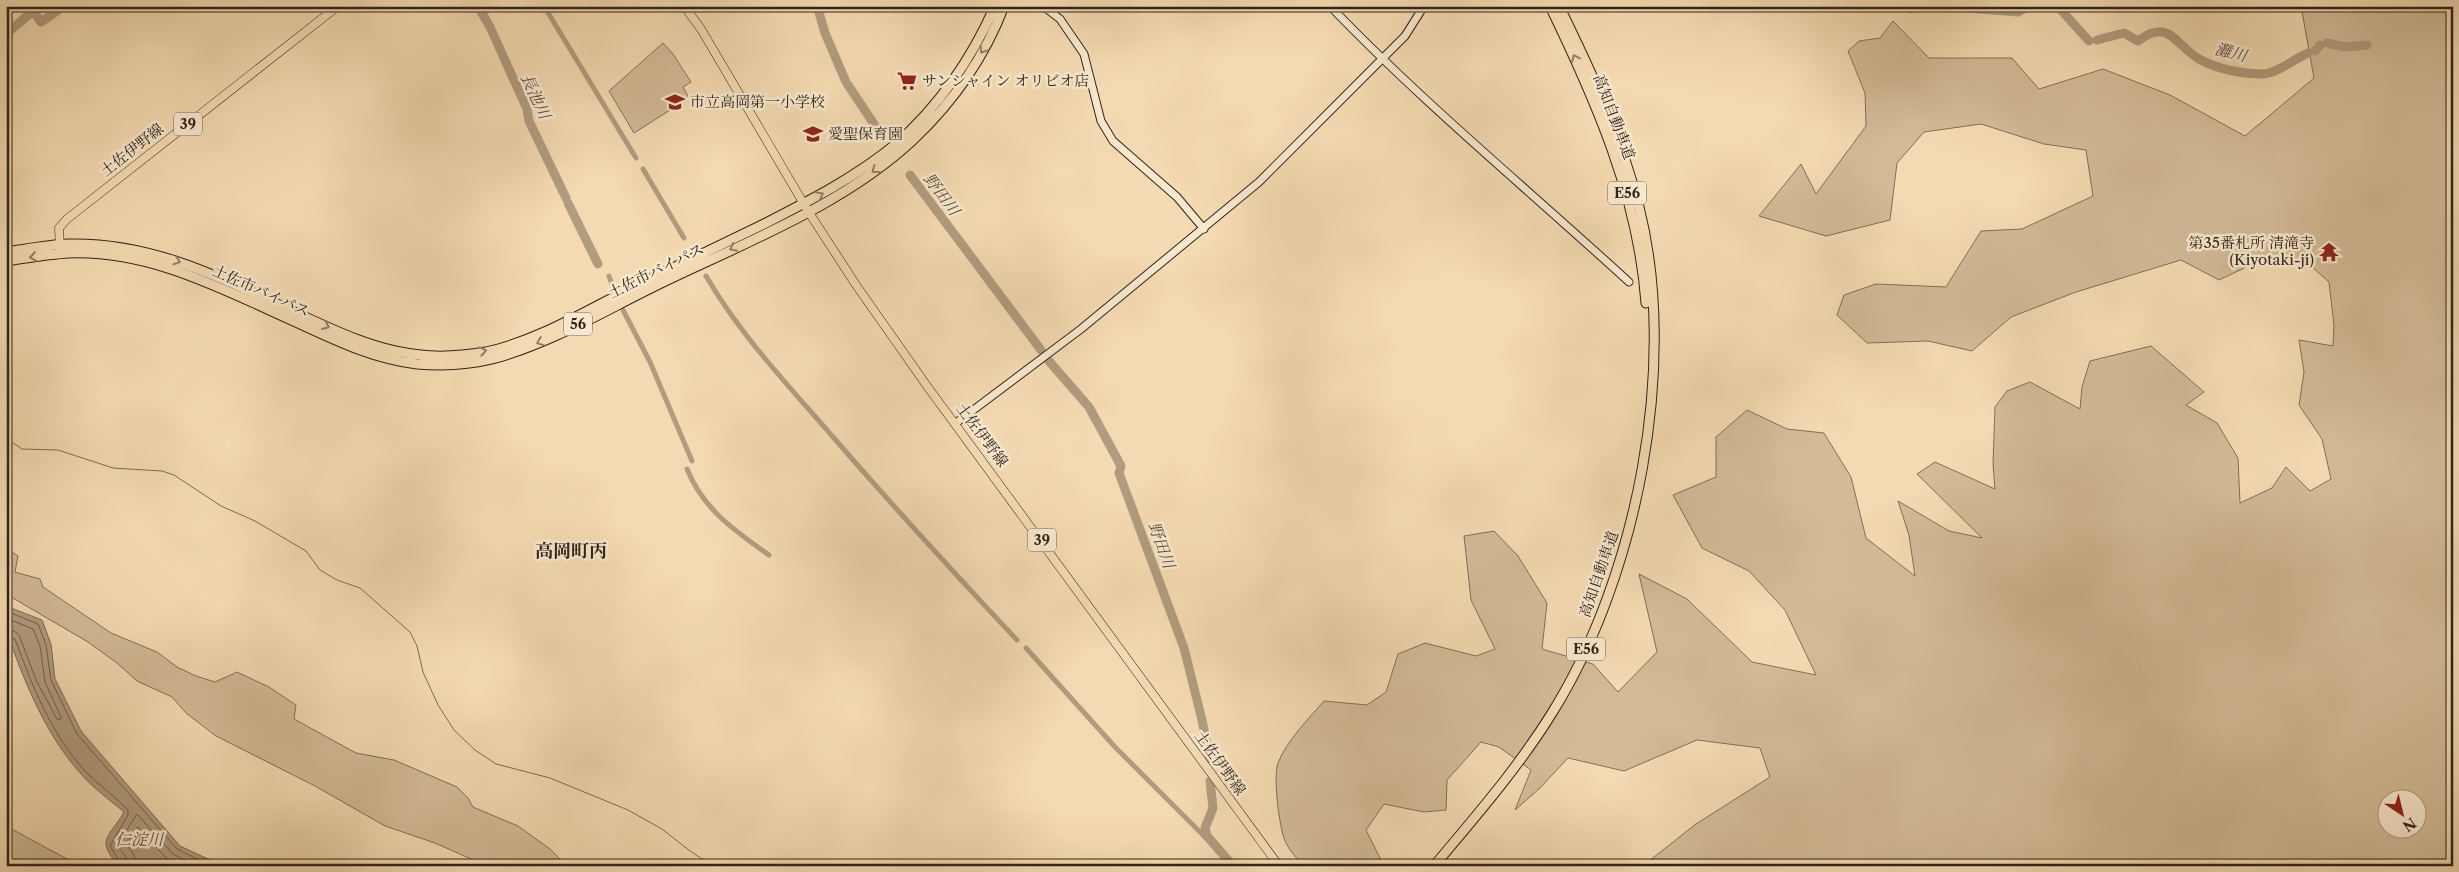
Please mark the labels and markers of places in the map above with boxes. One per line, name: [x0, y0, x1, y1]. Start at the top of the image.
supermarket icon: サンシャイン オリビオ店: [896, 70, 918, 92]
place label: サンシャイン オリビオ店: [922, 71, 1090, 90]
school or university icon: 市立高岡第一小学校: [664, 91, 686, 113]
place label: 市立高岡第一小学校: [690, 92, 825, 111]
school or university icon: 愛聖保育園: [802, 123, 824, 145]
place label: 愛聖保育園: [828, 124, 903, 143]
place label: 第35番札所 清滝寺 (Kiyotaki-ji): [2189, 233, 2314, 269]
temple icon: 第35番札所 清滝寺 (Kiyotaki-ji): [2318, 241, 2340, 263]

